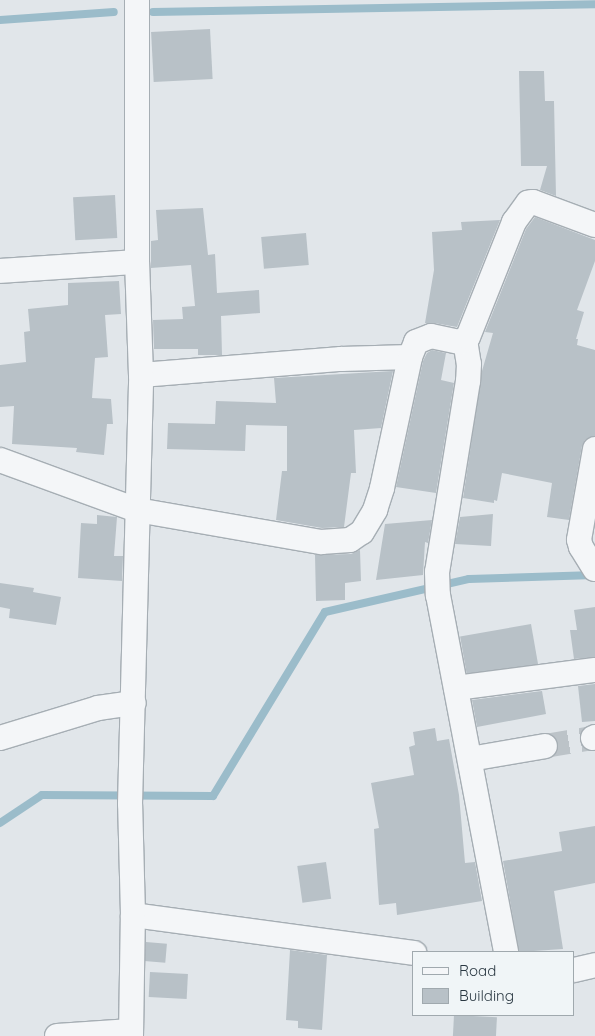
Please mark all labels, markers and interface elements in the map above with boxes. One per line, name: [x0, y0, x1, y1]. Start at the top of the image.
legend: [412, 951, 575, 1016]
text: Road: [459, 961, 496, 980]
text: Building: [459, 986, 514, 1005]

